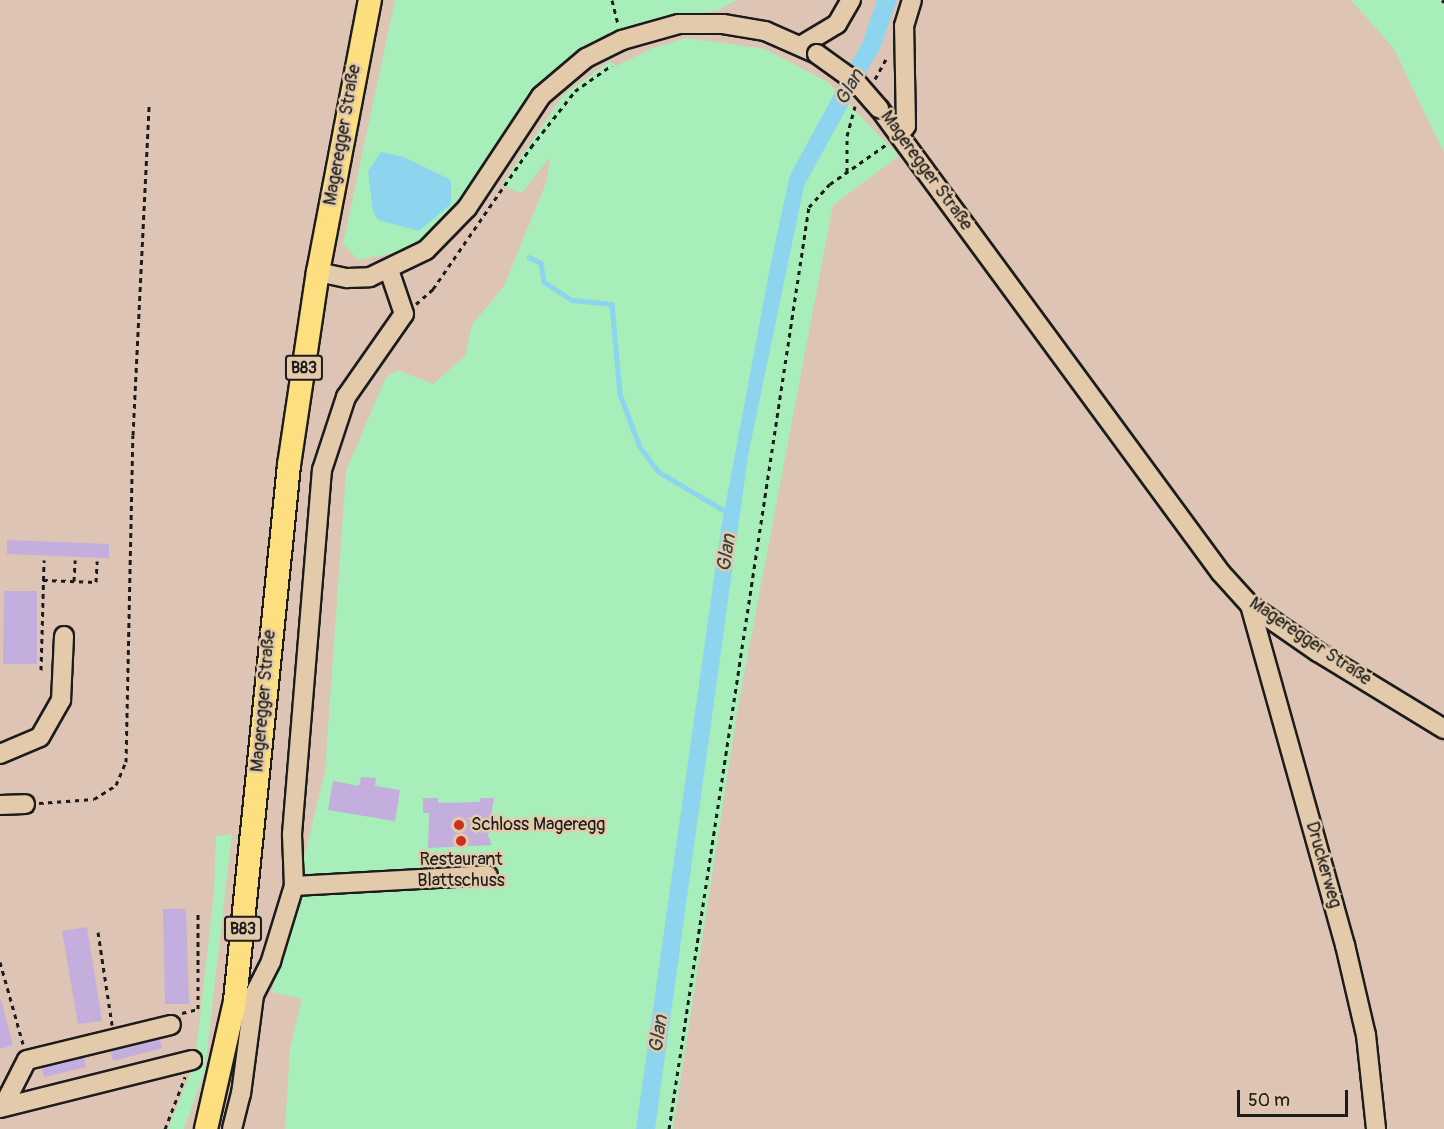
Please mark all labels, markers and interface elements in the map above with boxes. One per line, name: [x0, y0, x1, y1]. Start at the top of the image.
street label: Mageregger Straße: [320, 63, 366, 207]
water label: Glan: [829, 65, 869, 109]
street label: Mageregger Straße: [875, 107, 977, 235]
road number: B83: [284, 355, 324, 381]
water label: Glan: [711, 533, 741, 573]
street label: Mageregger Straße: [1245, 593, 1375, 691]
street label: Mageregger Straße: [247, 629, 281, 773]
place label: Schloss Mageregg: [471, 814, 605, 836]
marker: Schloss Mageregg: [452, 818, 466, 832]
street label: Druckerweg: [1300, 819, 1346, 911]
marker: Restaurant Blattschuss: [454, 834, 468, 848]
place label: Restaurant Blattschuss: [417, 850, 505, 892]
road number: B83: [224, 916, 262, 942]
water label: Glan: [643, 1014, 673, 1054]
scale bar: [1240, 1078, 1351, 1116]
text: 50 m: [1248, 1089, 1290, 1112]

